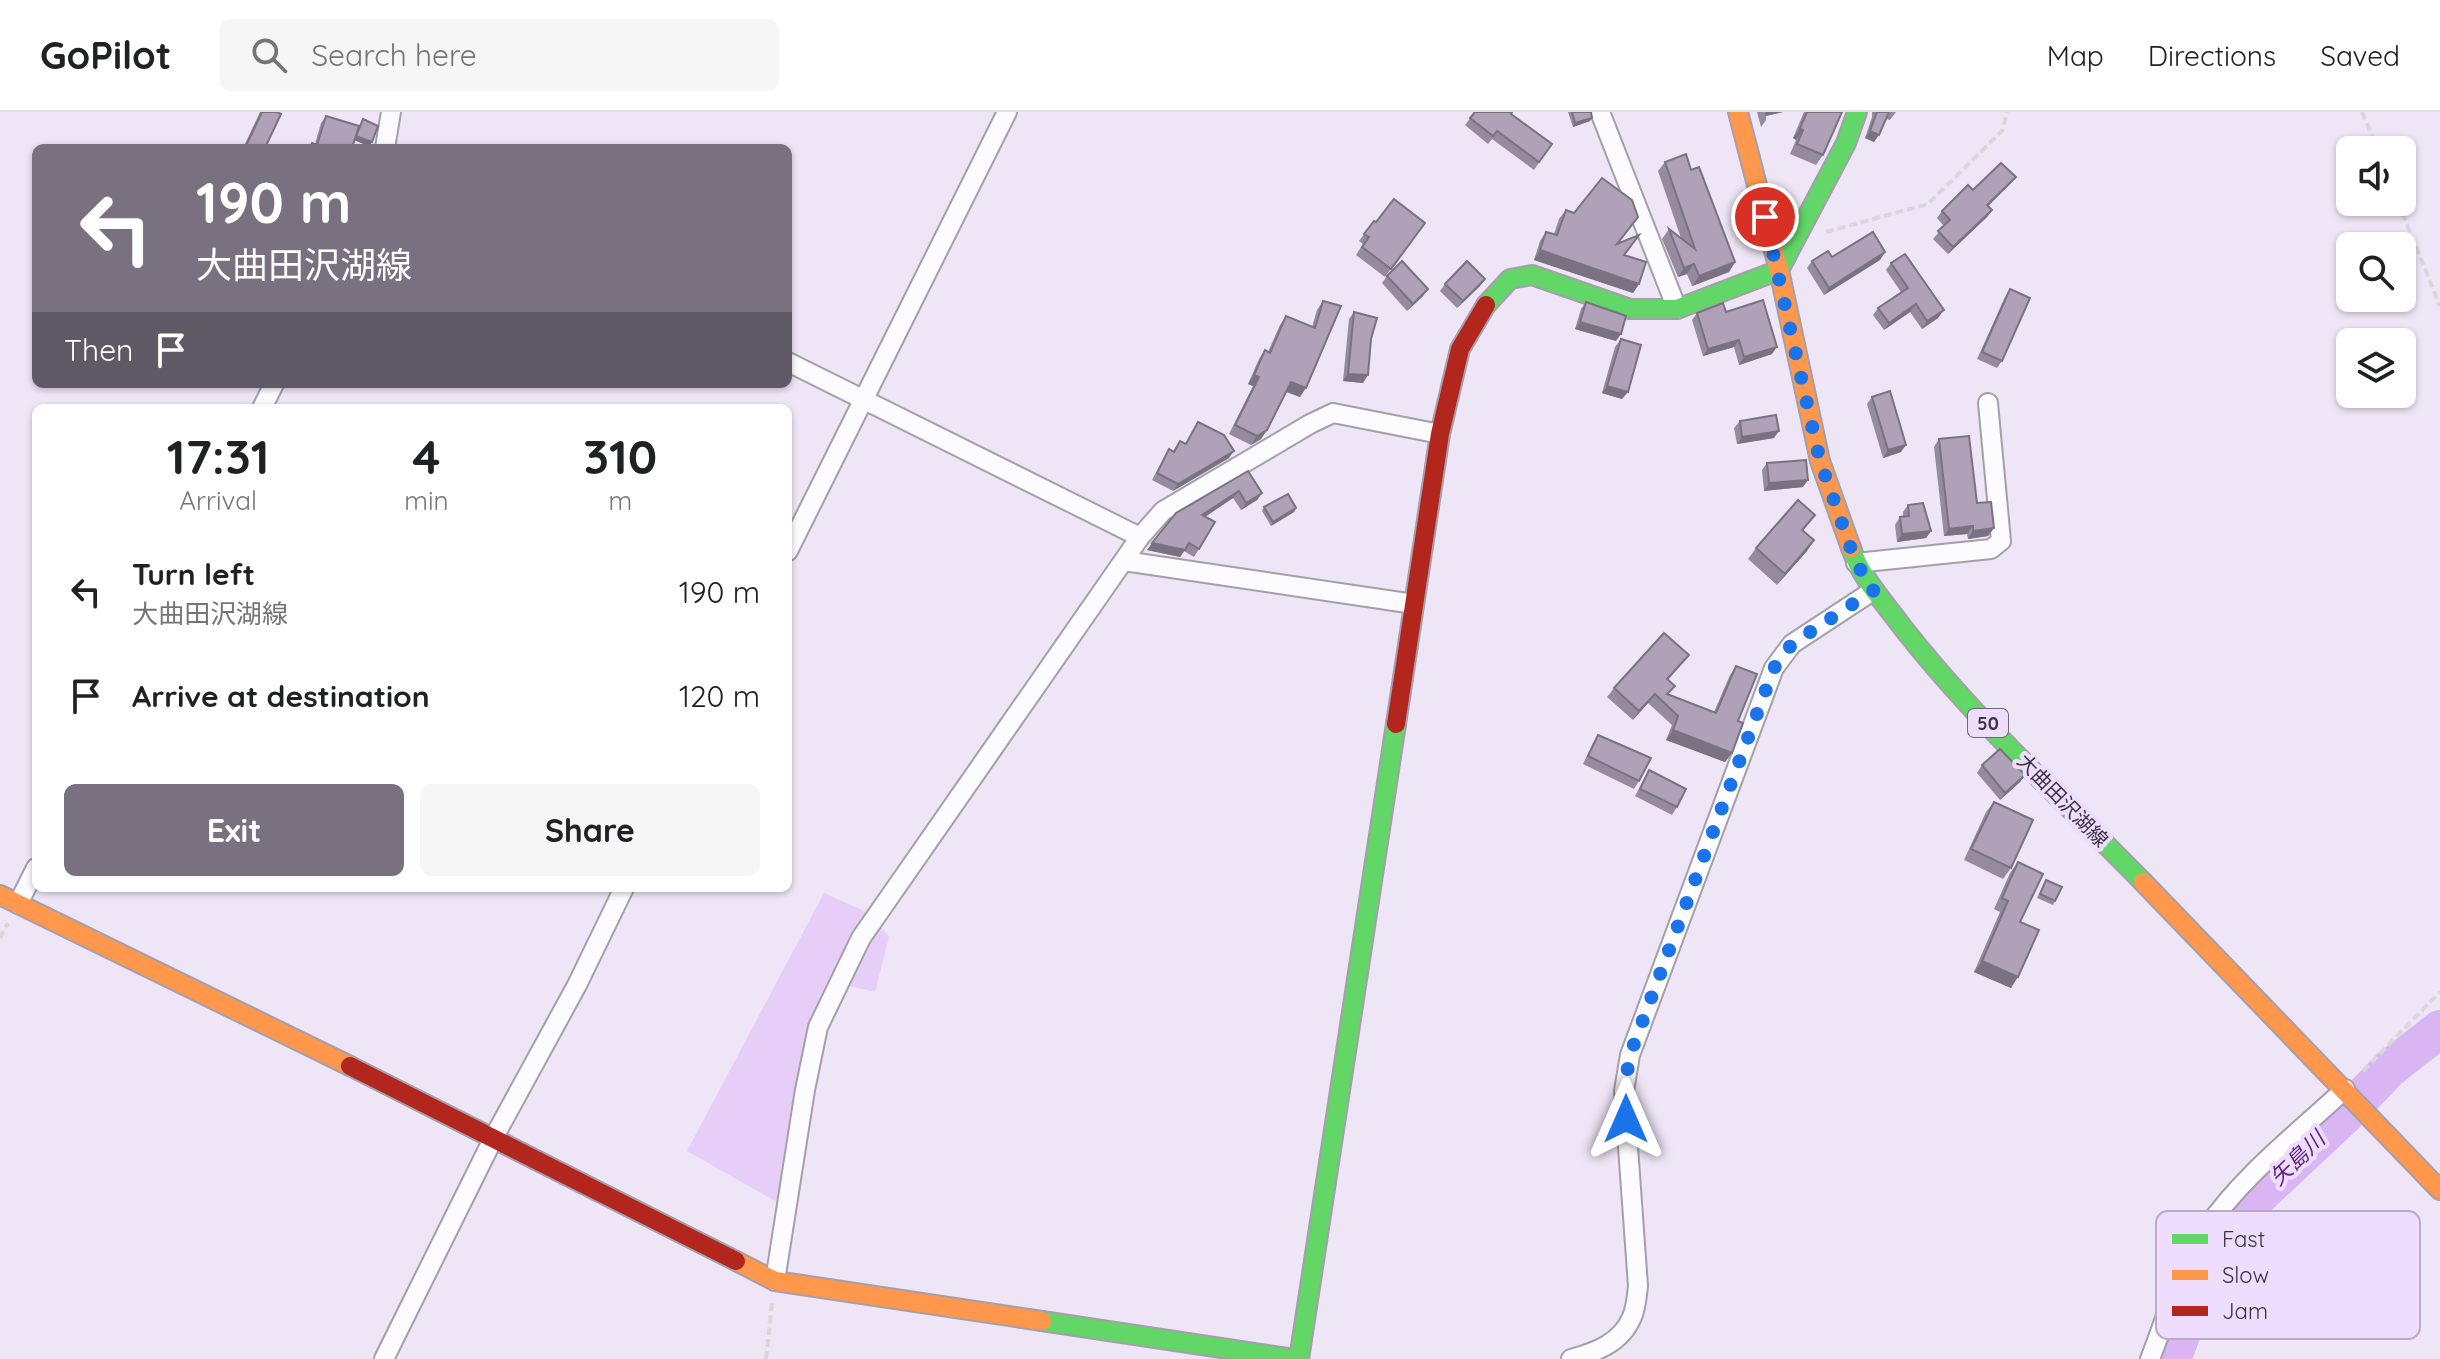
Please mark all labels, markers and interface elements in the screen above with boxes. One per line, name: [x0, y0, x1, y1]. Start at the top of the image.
search box: [219, 19, 779, 91]
text: GoPilot: [40, 31, 171, 79]
icon: search: [247, 33, 291, 77]
text: Search here: [311, 36, 477, 74]
text: Map: [2047, 38, 2104, 73]
text: Directions: [2148, 38, 2276, 73]
text: Saved: [2320, 38, 2400, 73]
map controls: [2336, 136, 2416, 408]
button: sound: [2336, 136, 2416, 216]
text: 190 m: [196, 167, 351, 237]
icon: left: [64, 176, 168, 280]
pin: [1731, 183, 1799, 251]
icon: arrive: [1743, 195, 1787, 239]
button: search: [2336, 232, 2416, 312]
text: 大曲田沢湖線: [196, 242, 412, 287]
icon: arrive: [149, 328, 193, 372]
button: layers: [2336, 328, 2416, 408]
text: Then: [64, 331, 133, 369]
text: 17:31: [167, 426, 269, 486]
text: 4: [412, 426, 440, 486]
text: 310: [583, 426, 657, 486]
text: Arrival: [179, 484, 257, 517]
text: min: [404, 484, 448, 517]
text: m: [608, 484, 632, 517]
text: Turn left: [132, 555, 255, 593]
icon: left: [64, 570, 108, 614]
text: 190 m: [679, 573, 760, 611]
text: 大曲田沢湖線: [132, 597, 288, 630]
icon: arrive: [64, 674, 108, 718]
text: Arrive at destination: [132, 677, 430, 715]
text: 120 m: [679, 677, 760, 715]
road number: 50: [1968, 709, 2008, 737]
street label: 大曲田沢湖線: [2012, 748, 2114, 852]
button: Exit: [64, 784, 404, 876]
button: Share: [420, 784, 760, 876]
position arrow: [1584, 1077, 1668, 1161]
water label: 矢島川: [2264, 1124, 2332, 1191]
legend: [2156, 1211, 2420, 1339]
text: Fast: [2222, 1225, 2265, 1253]
text: Slow: [2222, 1261, 2269, 1289]
text: Jam: [2222, 1297, 2268, 1325]

